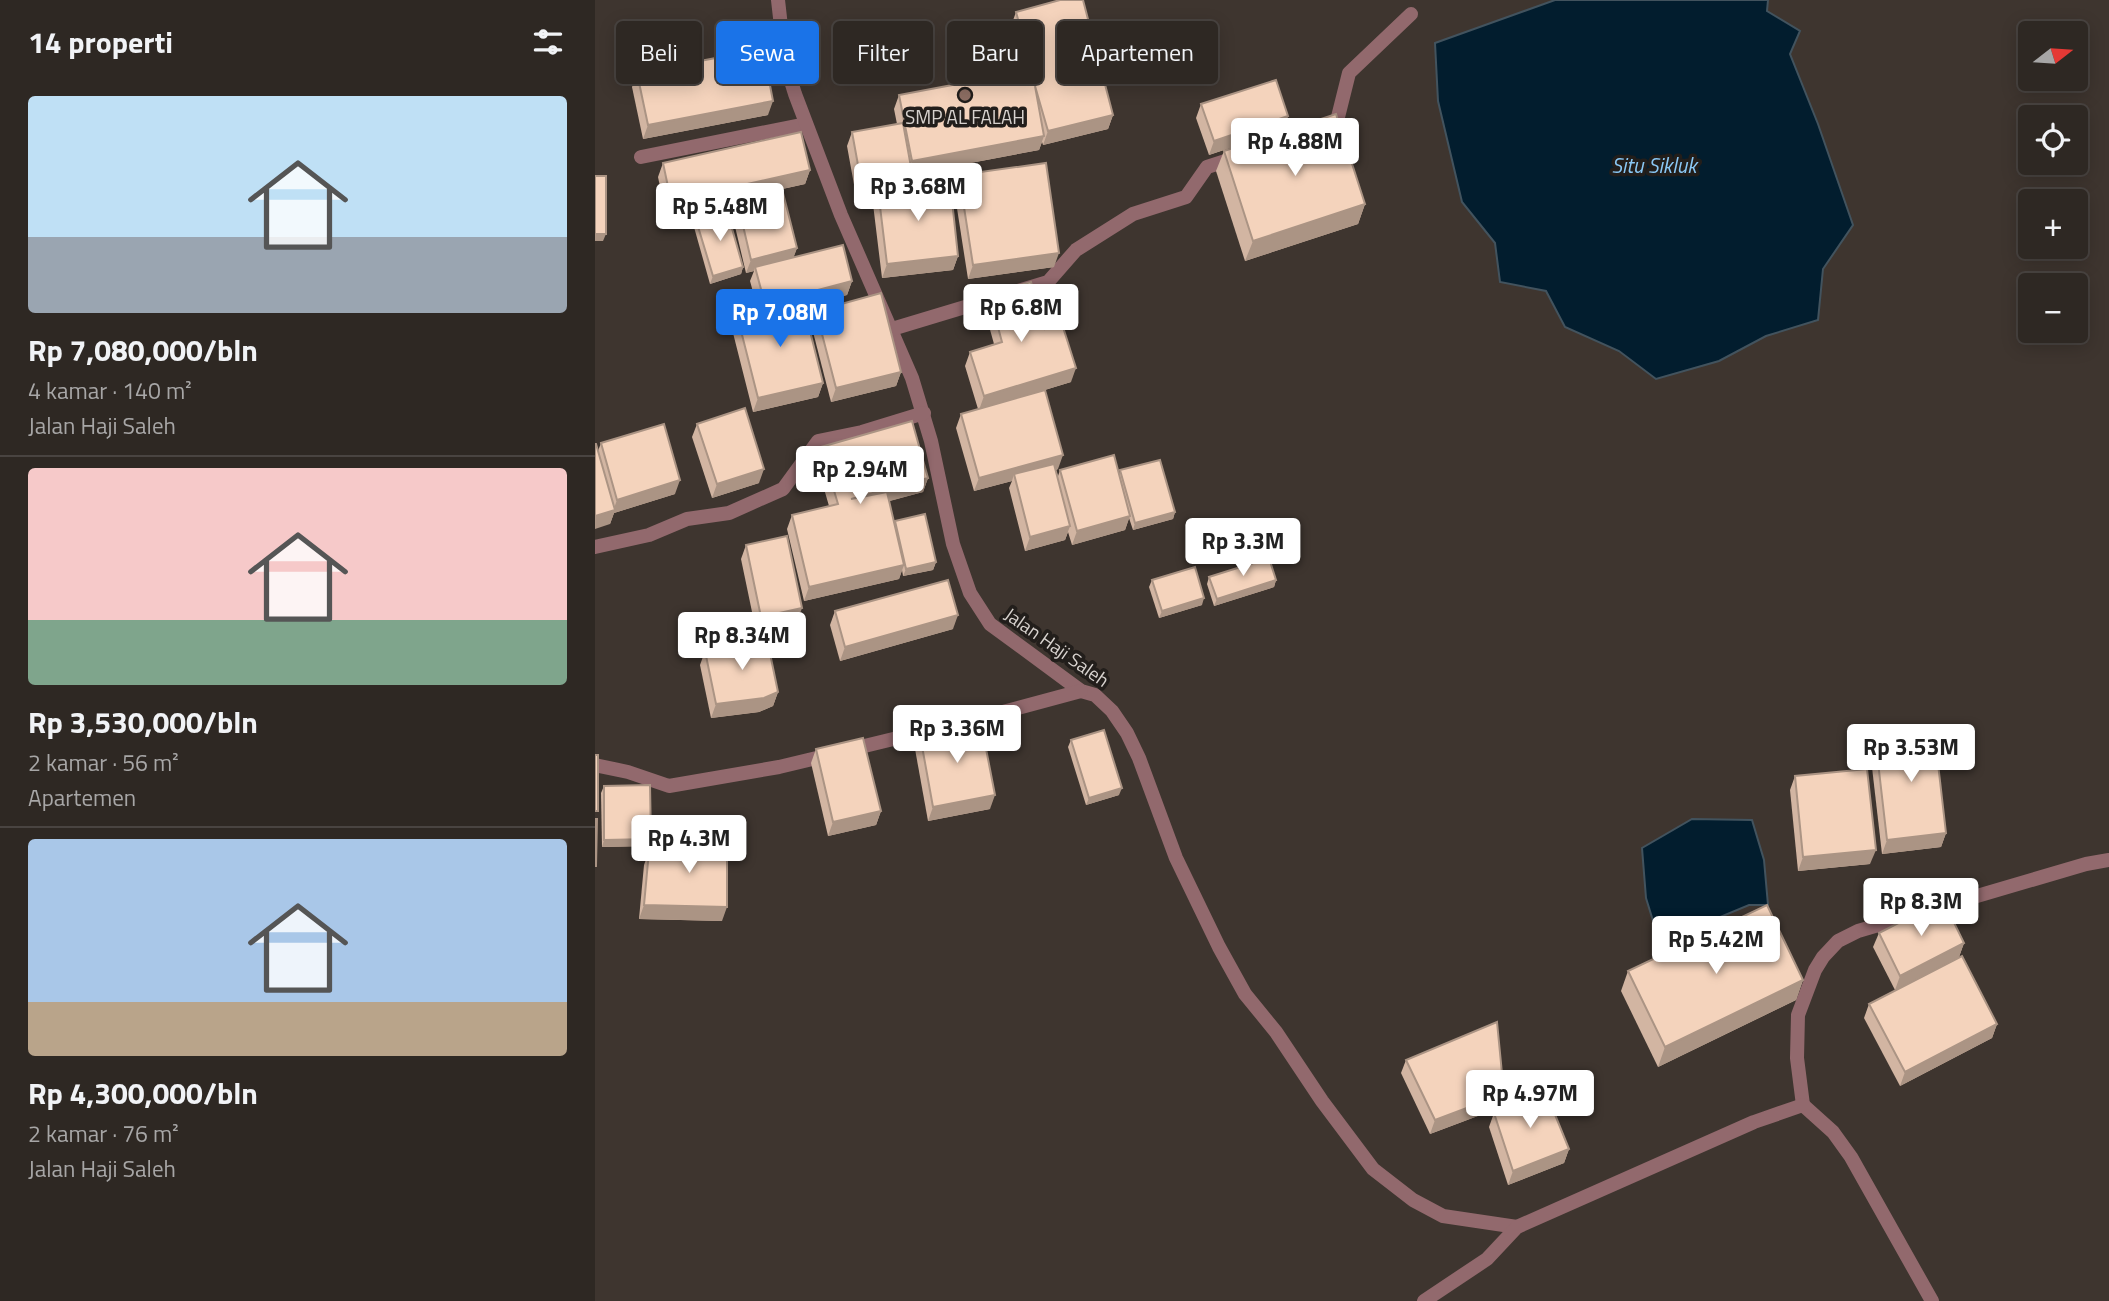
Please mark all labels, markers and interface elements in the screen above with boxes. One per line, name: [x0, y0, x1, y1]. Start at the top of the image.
text: 14 properti: [28, 19, 173, 65]
chip: Beli: [616, 21, 702, 84]
chip: Sewa: [716, 21, 819, 84]
chip: Filter: [833, 21, 933, 84]
chip: Baru: [947, 21, 1043, 84]
chip: Apartemen: [1057, 21, 1218, 84]
north arrow: [2018, 21, 2088, 91]
map controls: [2018, 21, 2088, 343]
icon: filters: [529, 23, 567, 61]
marker: SMP AL FALAH: [957, 87, 973, 103]
place label: SMP AL FALAH: [905, 102, 1025, 131]
button: locate: [2018, 105, 2088, 175]
pin: Rp 4.88M: [1223, 118, 1367, 178]
text: Rp 4.88M: [1247, 123, 1343, 158]
icon: home: [235, 142, 361, 268]
water label: Situ Sikluk: [1611, 149, 1699, 181]
pin: Rp 3.68M: [846, 164, 990, 223]
text: Rp 3.68M: [870, 168, 966, 203]
pin: Rp 5.48M: [648, 184, 792, 243]
text: Rp 5.48M: [672, 188, 768, 223]
button: +: [2018, 189, 2088, 259]
button: −: [2018, 273, 2088, 343]
pin: Rp 6.8M: [956, 284, 1086, 344]
text: Rp 6.8M: [979, 289, 1063, 324]
pin: Rp 7.08M: [708, 290, 852, 349]
text: Rp 7.08M: [732, 294, 828, 329]
text: Rp 7,080,000/bln: [28, 327, 258, 373]
text: 4 kamar · 140 m²: [28, 373, 192, 408]
text: Jalan Haji Saleh: [28, 408, 176, 443]
pin: Rp 2.94M: [788, 447, 932, 506]
text: Rp 2.94M: [812, 451, 908, 486]
icon: home: [235, 514, 361, 640]
pin: Rp 3.3M: [1178, 518, 1308, 578]
text: Rp 3.3M: [1201, 523, 1285, 558]
street label: Jalan Haji Saleh: [999, 600, 1116, 694]
pin: Rp 8.34M: [670, 612, 814, 672]
text: Rp 8.34M: [694, 617, 790, 652]
text: Rp 3,530,000/bln: [28, 699, 258, 745]
pin: Rp 3.36M: [885, 706, 1029, 765]
text: Rp 3.36M: [909, 710, 1005, 745]
pin: Rp 3.53M: [1839, 724, 1983, 784]
text: Rp 3.53M: [1863, 729, 1959, 764]
text: 2 kamar · 56 m²: [28, 745, 179, 780]
text: Apartemen: [28, 780, 136, 815]
pin: Rp 4.3M: [624, 816, 754, 875]
text: Rp 4.3M: [647, 820, 731, 855]
pin: Rp 8.3M: [1856, 878, 1986, 938]
text: Rp 8.3M: [1879, 883, 1963, 918]
icon: home: [235, 885, 361, 1011]
pin: Rp 5.42M: [1644, 916, 1788, 976]
text: Rp 5.42M: [1668, 921, 1764, 956]
text: Rp 4,300,000/bln: [28, 1070, 258, 1116]
pin: Rp 4.97M: [1458, 1070, 1602, 1130]
text: Rp 4.97M: [1482, 1075, 1578, 1110]
text: 2 kamar · 76 m²: [28, 1116, 179, 1151]
text: Jalan Haji Saleh: [28, 1151, 176, 1186]

